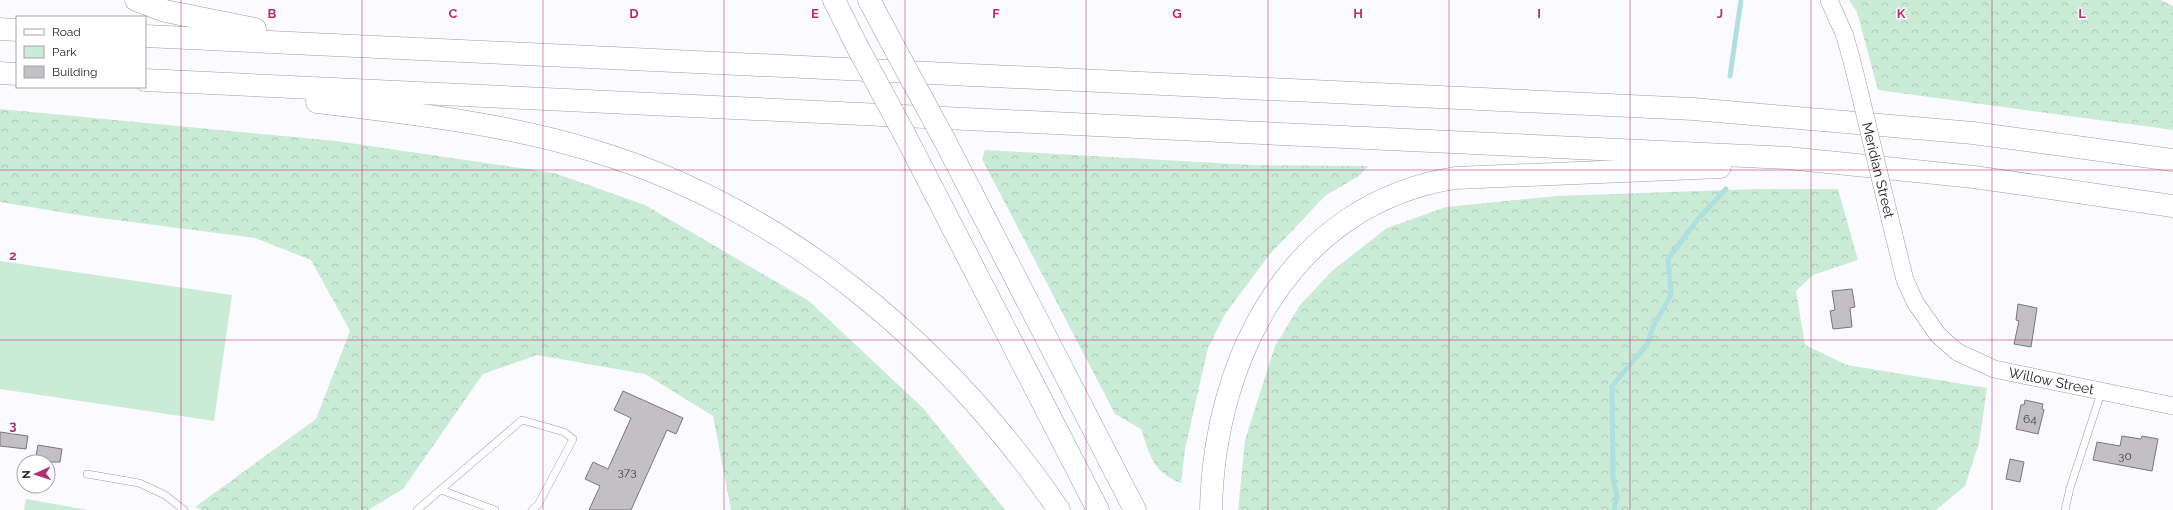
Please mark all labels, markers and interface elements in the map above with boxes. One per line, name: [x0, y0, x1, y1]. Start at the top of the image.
text: B: [268, 6, 277, 21]
text: C: [449, 6, 458, 21]
text: D: [629, 6, 639, 21]
text: E: [811, 6, 819, 21]
text: F: [992, 6, 1000, 21]
text: G: [1172, 6, 1182, 21]
text: H: [1353, 6, 1363, 21]
text: I: [1537, 6, 1541, 21]
text: J: [1717, 6, 1723, 21]
text: K: [1897, 6, 1906, 21]
text: L: [2078, 6, 2086, 21]
legend: [16, 16, 146, 88]
text: Road: [52, 25, 81, 39]
text: Park: [52, 45, 77, 59]
text: Building: [52, 65, 98, 79]
street label: Meridian Street: [1859, 120, 1898, 220]
text: 2: [9, 248, 17, 263]
street label: Willow Street: [2007, 364, 2096, 398]
house number: 64: [2023, 412, 2037, 426]
text: 3: [9, 418, 17, 433]
house number: 30: [2118, 449, 2132, 463]
north arrow: [16, 454, 56, 494]
house number: 373: [617, 465, 637, 479]
text: N: [20, 470, 33, 479]

